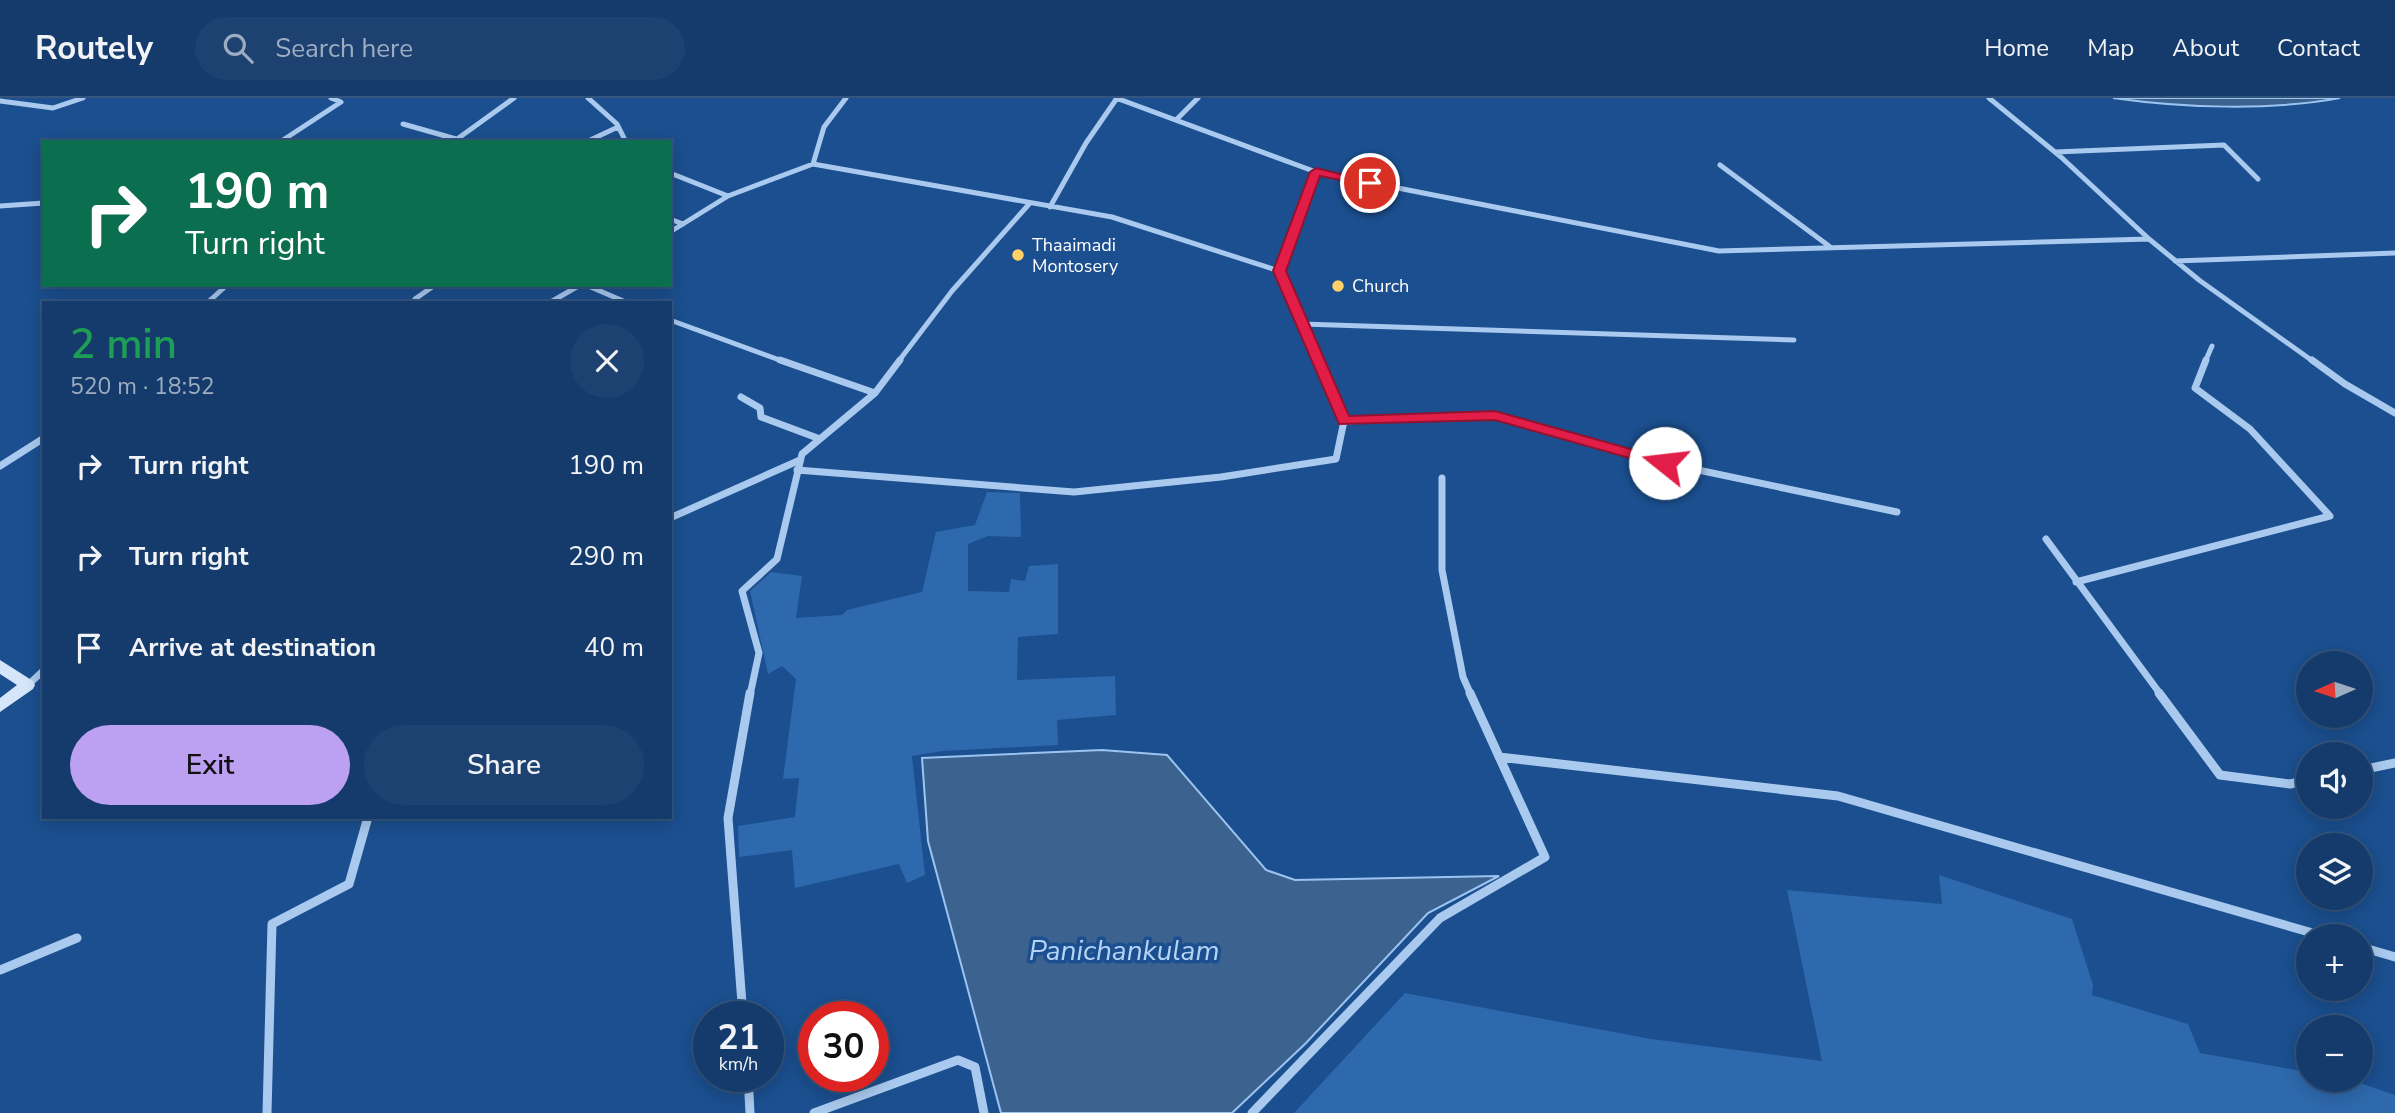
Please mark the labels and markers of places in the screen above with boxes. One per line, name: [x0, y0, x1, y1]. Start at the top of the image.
pin: [1340, 153, 1400, 213]
place label: Thaaimadi Montosery: [1032, 233, 1119, 278]
marker: Thaaimadi Montosery: [1010, 247, 1026, 263]
place label: Church: [1352, 274, 1409, 298]
marker: Church: [1330, 278, 1346, 294]

